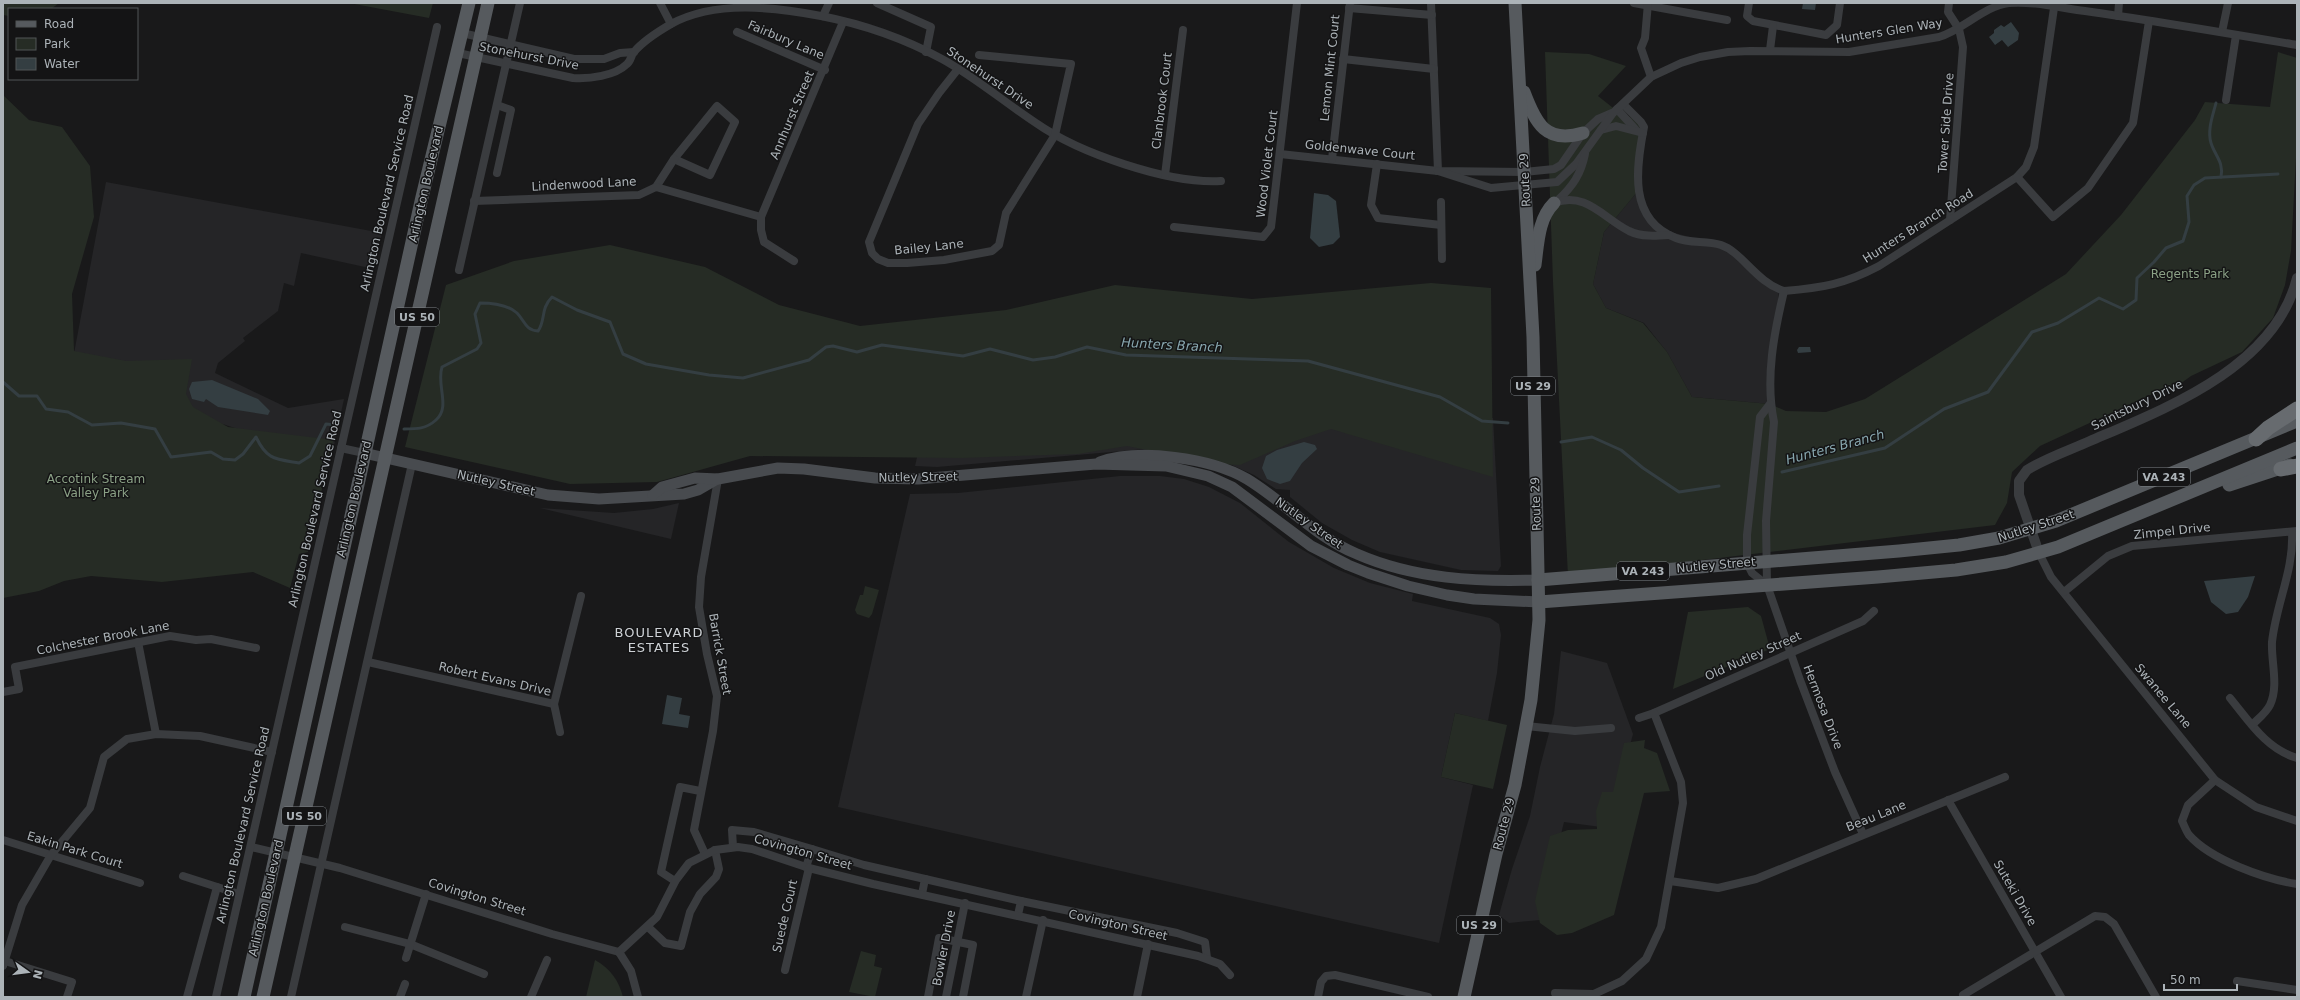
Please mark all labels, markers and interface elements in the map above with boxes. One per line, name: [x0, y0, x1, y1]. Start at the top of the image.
legend: [8, 8, 138, 80]
street label: Lemon Mint Court: [1317, 14, 1343, 122]
street label: Hunters Glen Way: [1834, 16, 1944, 46]
text: Road: [44, 17, 74, 31]
street label: Fairbury Lane: [746, 18, 826, 62]
text: Park: [44, 37, 70, 51]
street label: Stonehurst Drive: [478, 39, 580, 73]
street label: Stonehurst Drive: [944, 44, 1036, 112]
street label: Clanbrook Court: [1149, 52, 1175, 150]
text: Water: [44, 57, 80, 71]
street label: Annhurst Street: [767, 68, 817, 161]
street label: Tower Side Drive: [1935, 72, 1956, 175]
street label: Arlington Boulevard Service Road: [358, 93, 416, 293]
street label: Wood Violet Court: [1253, 109, 1281, 219]
street label: Arlington Boulevard: [406, 124, 446, 244]
street label: Goldenwave Court: [1304, 137, 1416, 163]
street label: Route 29: [1517, 153, 1533, 207]
street label: Lindenwood Lane: [531, 174, 637, 194]
street label: Hunters Branch Road: [1860, 186, 1976, 266]
street label: Bailey Lane: [894, 236, 964, 258]
park label: Regents Park: [2151, 267, 2229, 281]
road number: US 50: [395, 308, 439, 326]
water label: Hunters Branch: [1121, 335, 1223, 355]
road number: US 29: [1511, 377, 1555, 395]
street label: Saintsbury Drive: [2089, 377, 2185, 433]
street label: Arlington Boulevard Service Road: [286, 409, 344, 609]
water label: Hunters Branch: [1784, 427, 1886, 467]
street label: Arlington Boulevard: [334, 439, 374, 559]
street label: Nutley Street: [456, 467, 537, 499]
road number: VA 243: [2138, 468, 2190, 486]
street label: Nutley Street: [878, 469, 958, 485]
park label: Accotink Stream Valley Park: [47, 472, 145, 500]
street label: Route 29: [1528, 477, 1544, 531]
street label: Nutley Street: [1272, 494, 1346, 552]
street label: Nutley Street: [1996, 507, 2076, 545]
street label: Zimpel Drive: [2133, 520, 2211, 542]
street label: Nutley Street: [1676, 555, 1756, 575]
road number: VA 243: [1617, 562, 1669, 580]
street label: Barrick Street: [706, 612, 734, 696]
street label: Colchester Brook Lane: [35, 618, 171, 658]
district label: BOULEVARD ESTATES: [615, 625, 703, 655]
street label: Old Nutley Street: [1703, 628, 1803, 683]
street label: Robert Evans Drive: [437, 659, 553, 699]
street label: Swanee Lane: [2132, 661, 2194, 731]
street label: Hermosa Drive: [1800, 663, 1846, 751]
street label: Arlington Boulevard Service Road: [213, 725, 273, 925]
street label: Route 29: [1490, 796, 1518, 852]
street label: Beau Lane: [1844, 798, 1908, 834]
road number: US 50: [282, 807, 326, 825]
street label: Eakin Park Court: [25, 829, 125, 871]
street label: Covington Street: [752, 831, 854, 873]
street label: Arlington Boulevard: [246, 838, 286, 958]
street label: Suteki Drive: [1991, 858, 2039, 928]
street label: Covington Street: [427, 875, 528, 919]
street label: Suede Court: [770, 878, 800, 954]
street label: Covington Street: [1067, 907, 1169, 943]
street label: Bowler Drive: [930, 909, 958, 987]
road number: US 29: [1457, 916, 1501, 934]
north arrow: [8, 952, 48, 992]
scale bar: [2164, 966, 2237, 992]
text: N: [30, 968, 45, 980]
text: 50 m: [2170, 973, 2201, 987]

